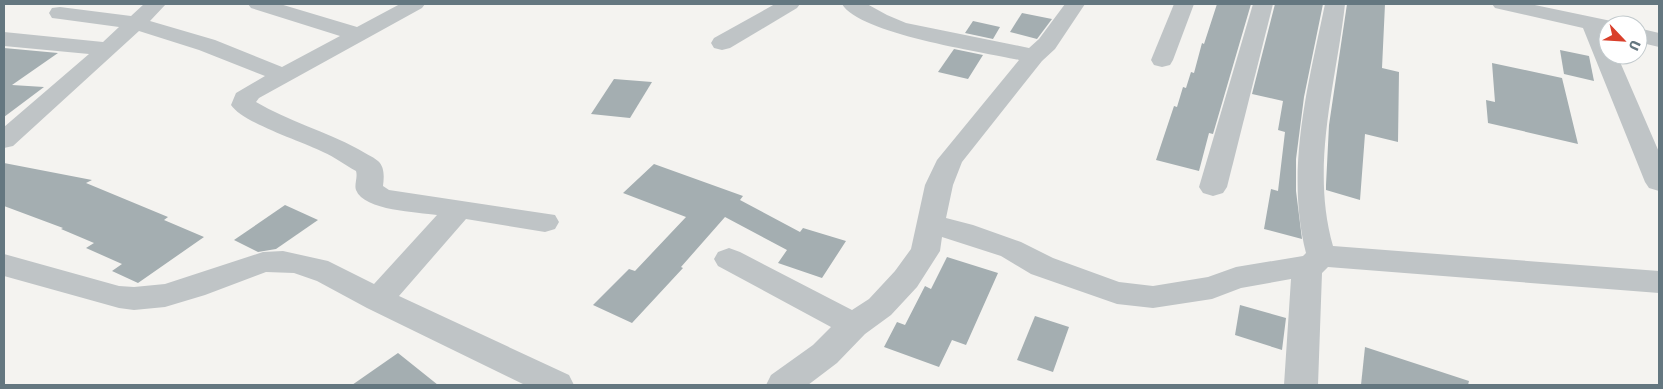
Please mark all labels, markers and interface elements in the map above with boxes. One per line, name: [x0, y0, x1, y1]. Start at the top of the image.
north arrow: [1598, 15, 1648, 65]
text: U: [1625, 38, 1644, 53]

